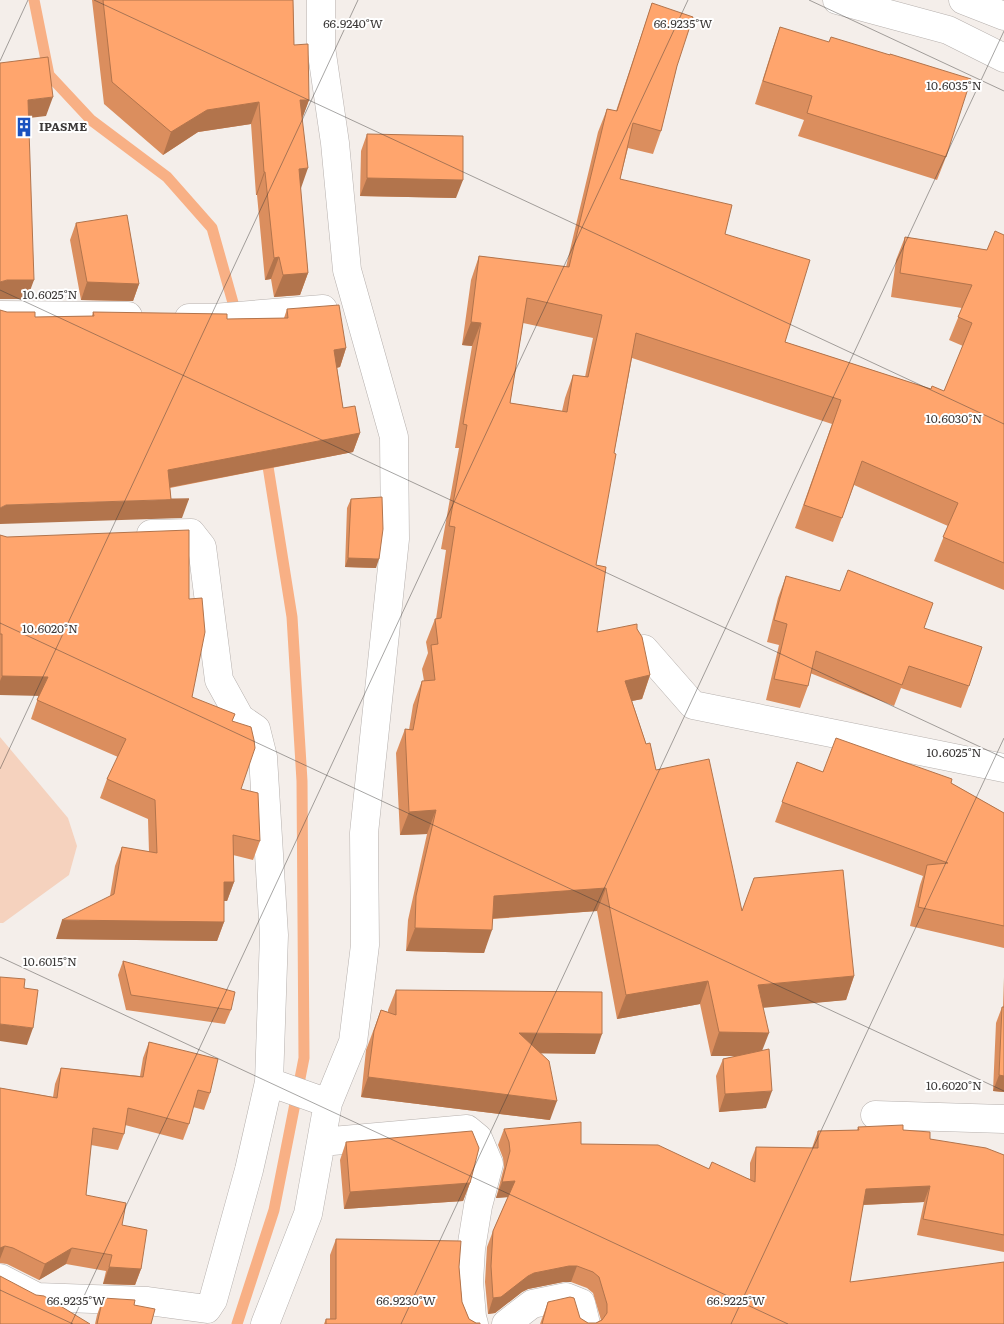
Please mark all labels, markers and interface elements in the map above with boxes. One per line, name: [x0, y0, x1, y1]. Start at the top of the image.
text: 66.9240°W: [323, 14, 383, 32]
text: 66.9235°W: [654, 14, 712, 32]
text: 10.6035°N: [926, 76, 982, 94]
building icon: IPASME: [13, 116, 35, 138]
place label: IPASME: [39, 117, 87, 135]
text: 10.6025°N: [22, 285, 78, 303]
text: 10.6030°N: [926, 409, 982, 427]
text: 10.6020°N: [22, 619, 78, 637]
text: 10.6025°N: [926, 743, 982, 761]
text: 10.6015°N: [23, 952, 77, 970]
text: 10.6020°N: [926, 1076, 982, 1094]
text: 66.9235°W: [47, 1291, 105, 1309]
text: 66.9230°W: [376, 1291, 436, 1309]
text: 66.9225°W: [707, 1291, 765, 1309]

